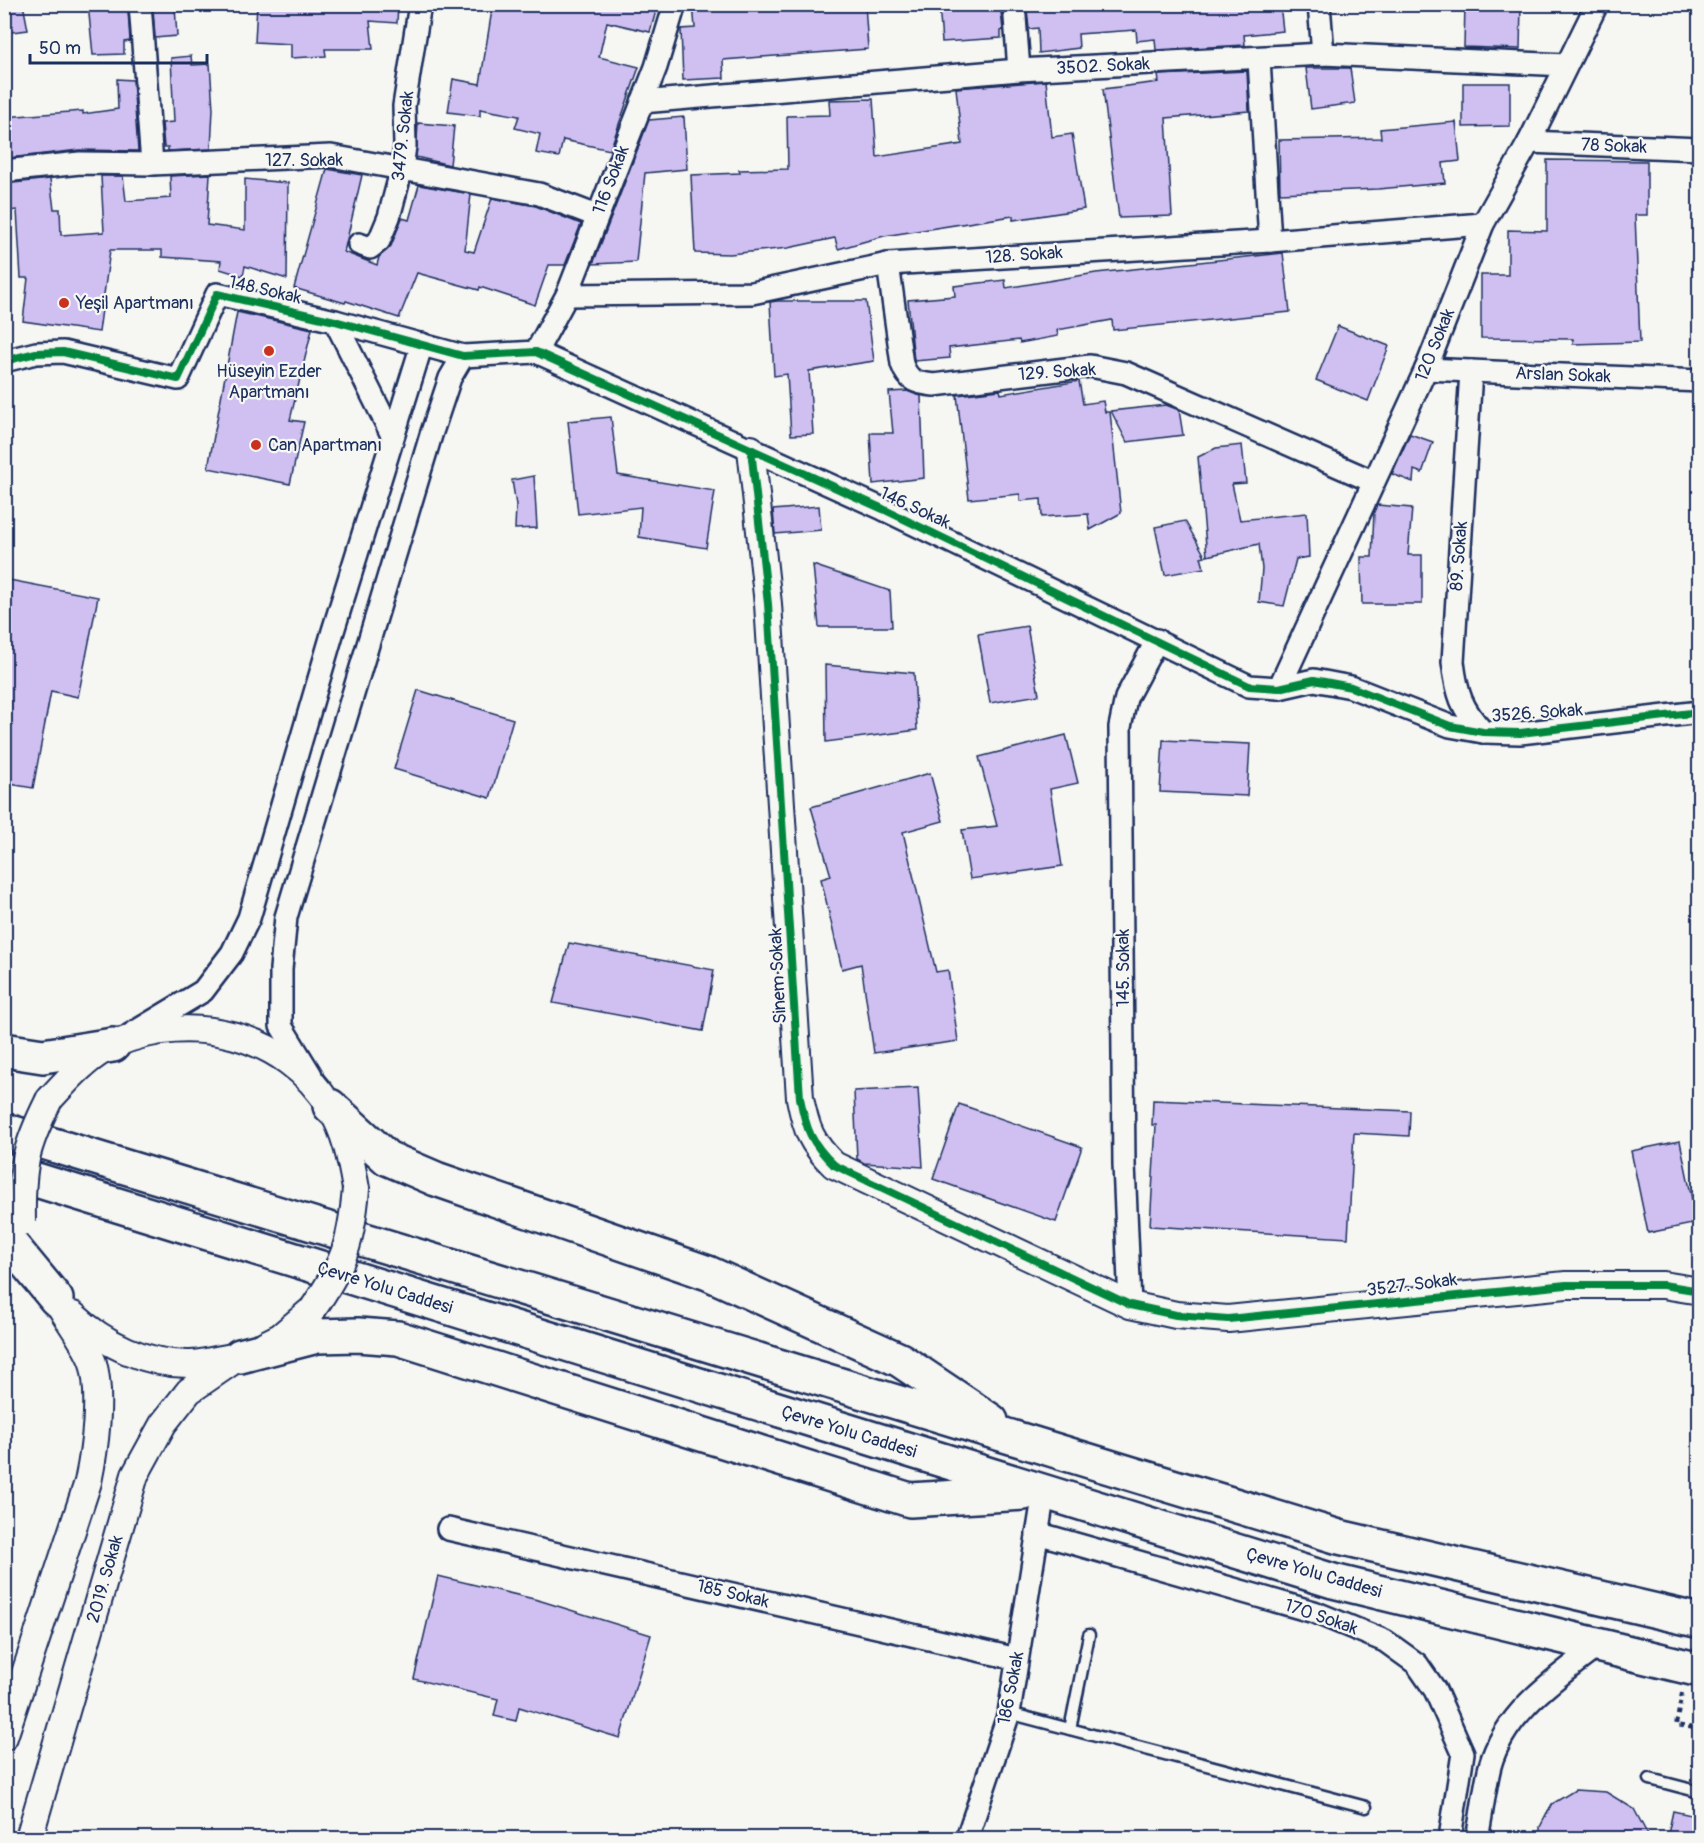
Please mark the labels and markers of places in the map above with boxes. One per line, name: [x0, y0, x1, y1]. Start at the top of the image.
place label: Yeşil Apartmanı: [75, 292, 194, 315]
marker: Yeşil Apartmanı: [57, 296, 71, 310]
marker: Hüseyin Ezder Apartmanı: [262, 344, 276, 358]
place label: Hüseyin Ezder Apartmanı: [216, 360, 322, 404]
place label: Can Apartmanı: [268, 434, 382, 457]
marker: Can Apartmanı: [249, 438, 263, 452]

